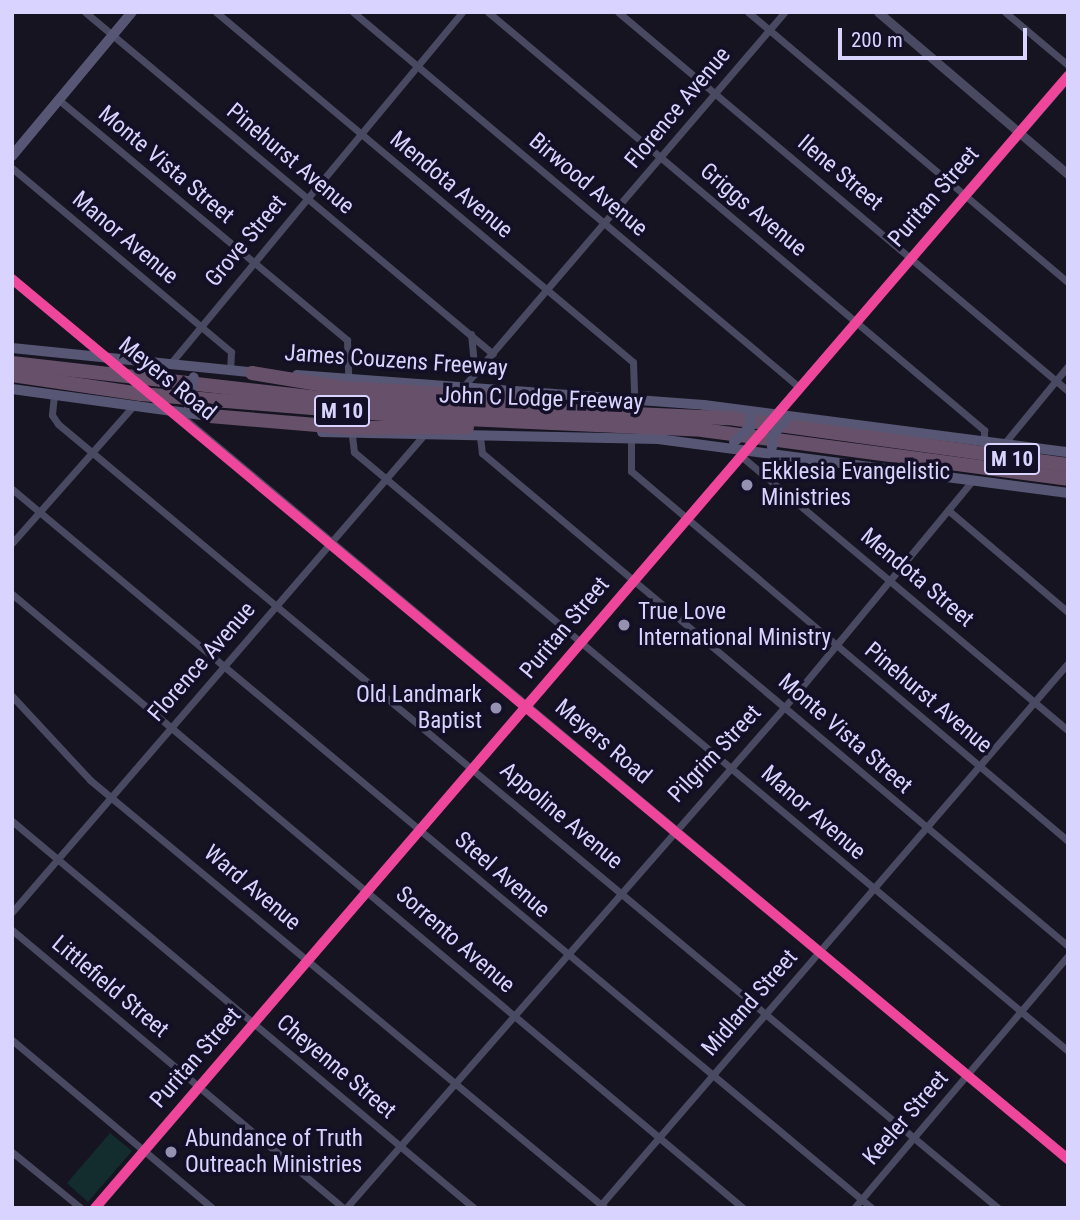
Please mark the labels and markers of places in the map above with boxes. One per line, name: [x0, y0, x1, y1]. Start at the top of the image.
place label: Ekklesia Evangelistic Ministries: [761, 458, 950, 512]
marker: Ekklesia Evangelistic Ministries: [739, 477, 755, 493]
place label: True Love International Ministry: [638, 598, 831, 652]
marker: True Love International Ministry: [616, 617, 632, 633]
place label: Old Landmark Baptist: [356, 681, 482, 735]
marker: Old Landmark Baptist: [488, 700, 504, 716]
place label: Abundance of Truth Outreach Ministries: [185, 1125, 363, 1179]
marker: Abundance of Truth Outreach Ministries: [163, 1144, 179, 1160]

